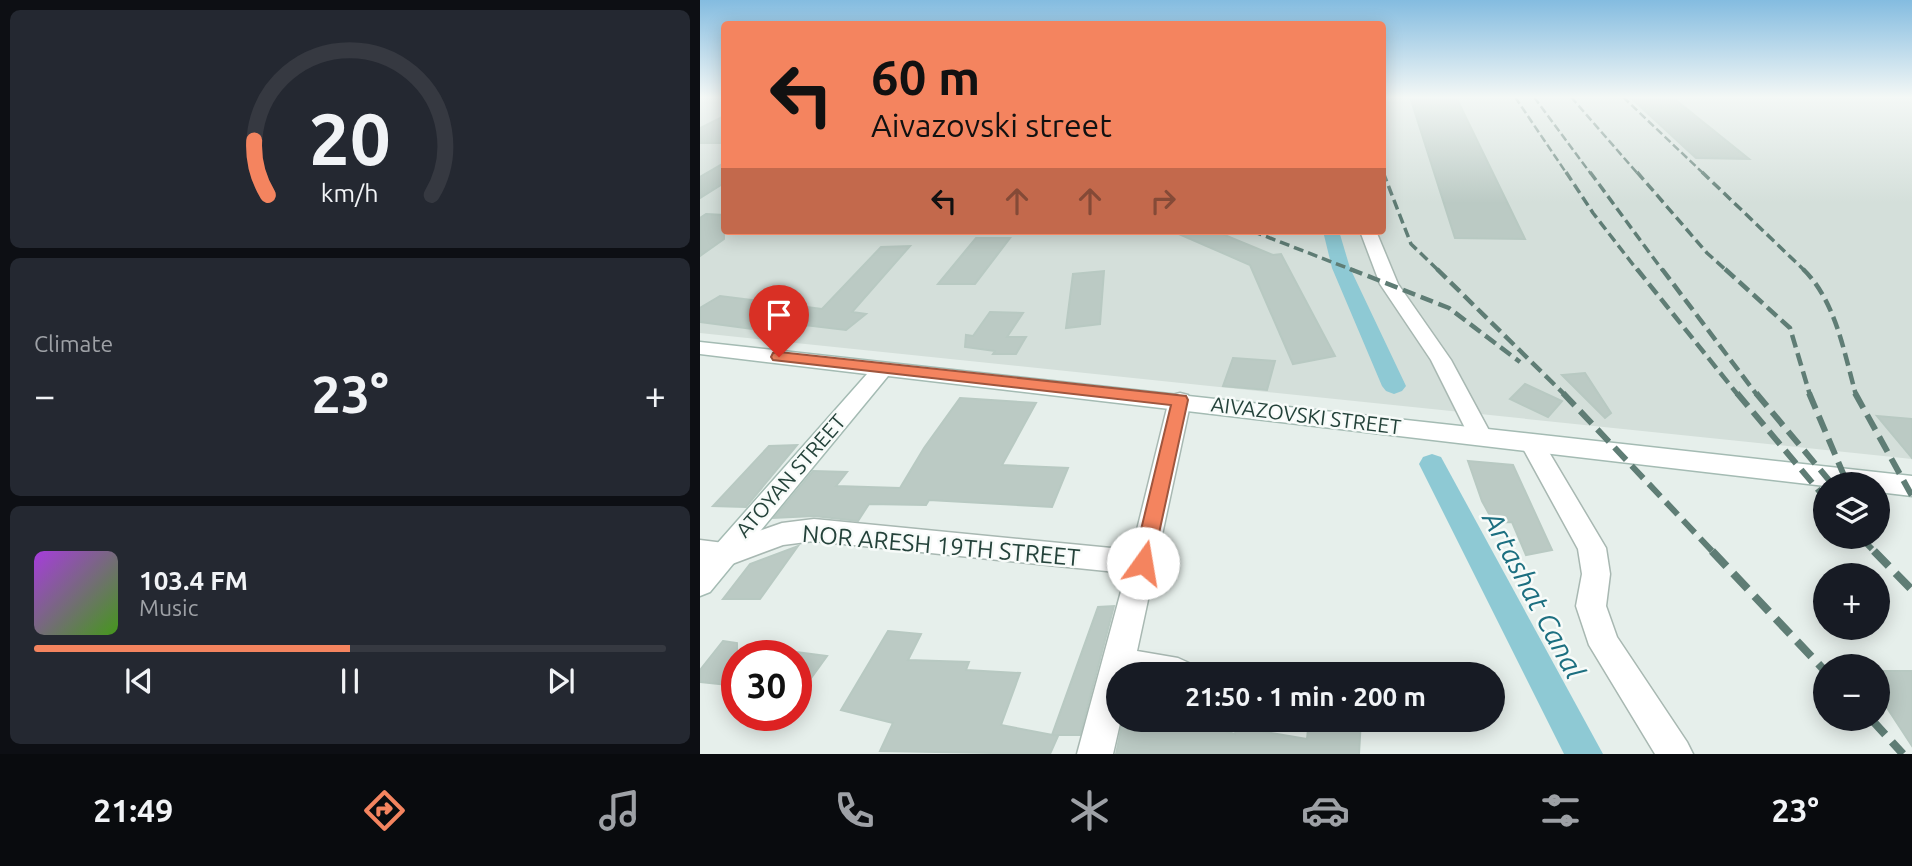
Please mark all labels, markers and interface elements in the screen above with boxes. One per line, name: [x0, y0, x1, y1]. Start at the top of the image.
icon: left: [756, 49, 847, 140]
text: 60 m: [871, 49, 980, 104]
text: 20: [309, 97, 391, 179]
text: Aivazovski street: [871, 107, 1112, 143]
text: km/h: [321, 179, 379, 207]
icon: left: [925, 182, 963, 220]
icon: ahead: [998, 182, 1036, 220]
icon: ahead: [1071, 182, 1109, 220]
icon: right: [1144, 182, 1182, 220]
pin: [749, 285, 809, 357]
icon: arrive: [760, 296, 798, 334]
text: Climate: [34, 331, 113, 356]
text: 23°: [311, 365, 389, 423]
text: −: [34, 374, 55, 416]
text: +: [645, 374, 666, 416]
street label: AIVAZOVSKI STREET: [1210, 391, 1403, 439]
street label: ATOYAN STREET: [730, 409, 850, 542]
map controls: [1813, 472, 1890, 731]
button: layers: [1813, 472, 1890, 549]
water label: Artashat Canal: [1476, 504, 1592, 684]
street label: NOR ARESH 19TH STREET: [801, 520, 1081, 571]
position arrow: [1106, 526, 1180, 600]
button: +: [1813, 563, 1890, 640]
text: 103.4 FM: [139, 566, 248, 595]
text: Music: [139, 595, 198, 620]
speed limit sign: 30: [721, 640, 812, 731]
button: −: [1813, 654, 1890, 731]
icon: previous: [120, 662, 158, 700]
icon: pause: [331, 662, 369, 700]
icon: next: [542, 662, 580, 700]
text: 21:50 · 1 min · 200 m: [1185, 682, 1426, 711]
icon: directions: [360, 786, 409, 835]
icon: music: [595, 786, 644, 835]
icon: phone: [830, 786, 879, 835]
icon: climate: [1065, 786, 1114, 835]
icon: car: [1301, 786, 1350, 835]
icon: filters: [1536, 786, 1585, 835]
text: 21:49: [93, 792, 173, 828]
text: 23°: [1771, 792, 1819, 828]

